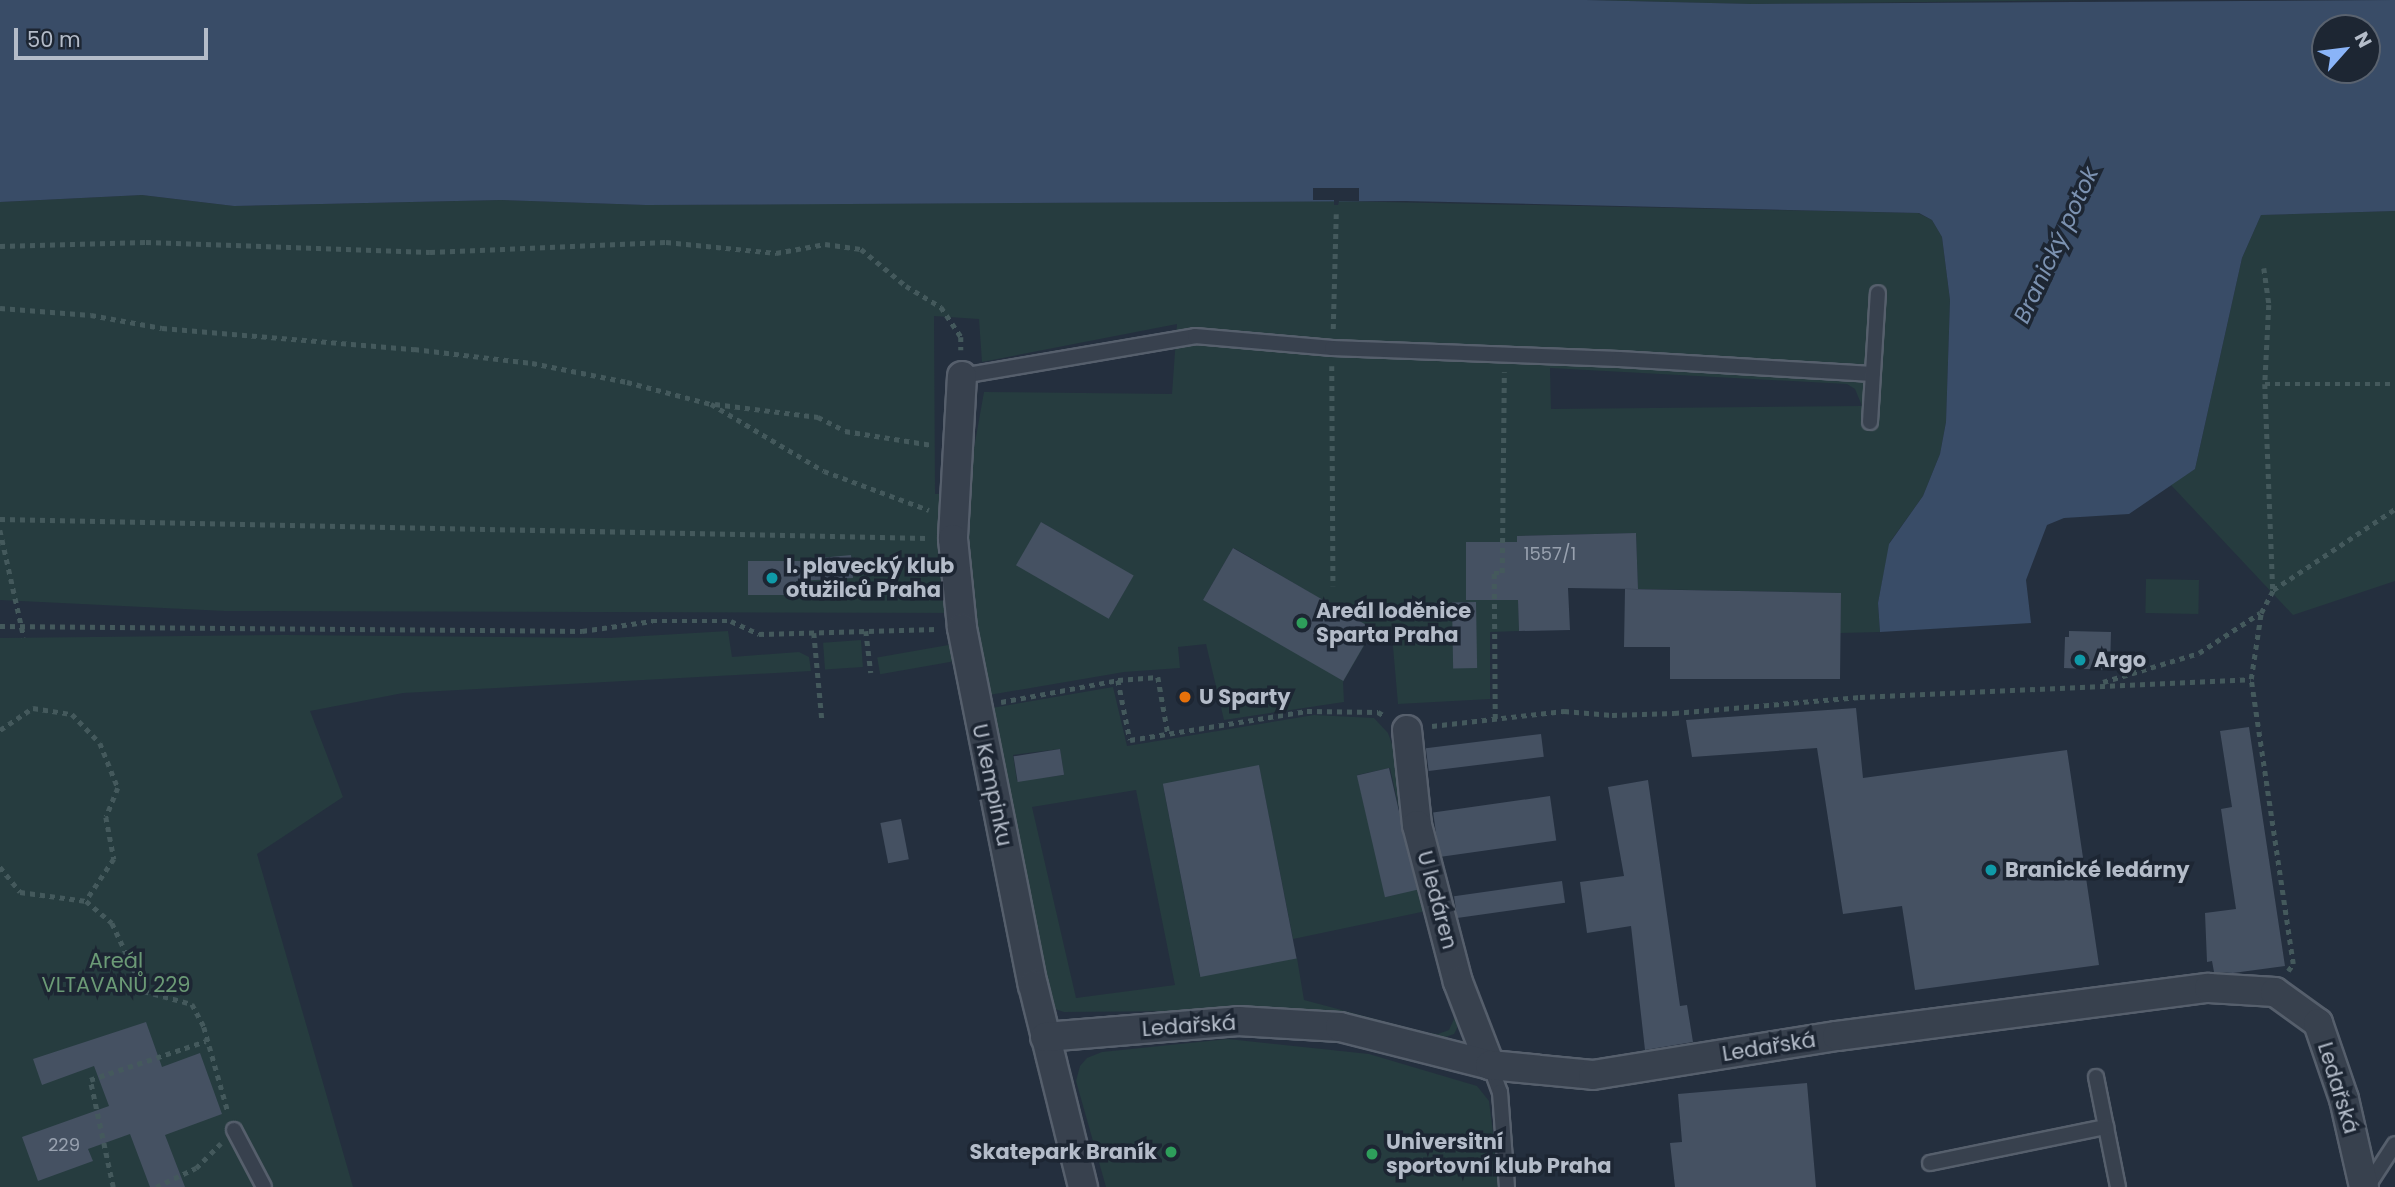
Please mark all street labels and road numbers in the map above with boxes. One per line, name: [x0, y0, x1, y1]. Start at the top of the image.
street label: U Kempinku: [967, 722, 1017, 848]
street label: U ledáren: [1412, 848, 1462, 952]
street label: Ledařská: [1141, 1010, 1237, 1042]
street label: Ledařská: [1720, 1027, 1818, 1067]
street label: Ledařská: [2312, 1039, 2364, 1137]

